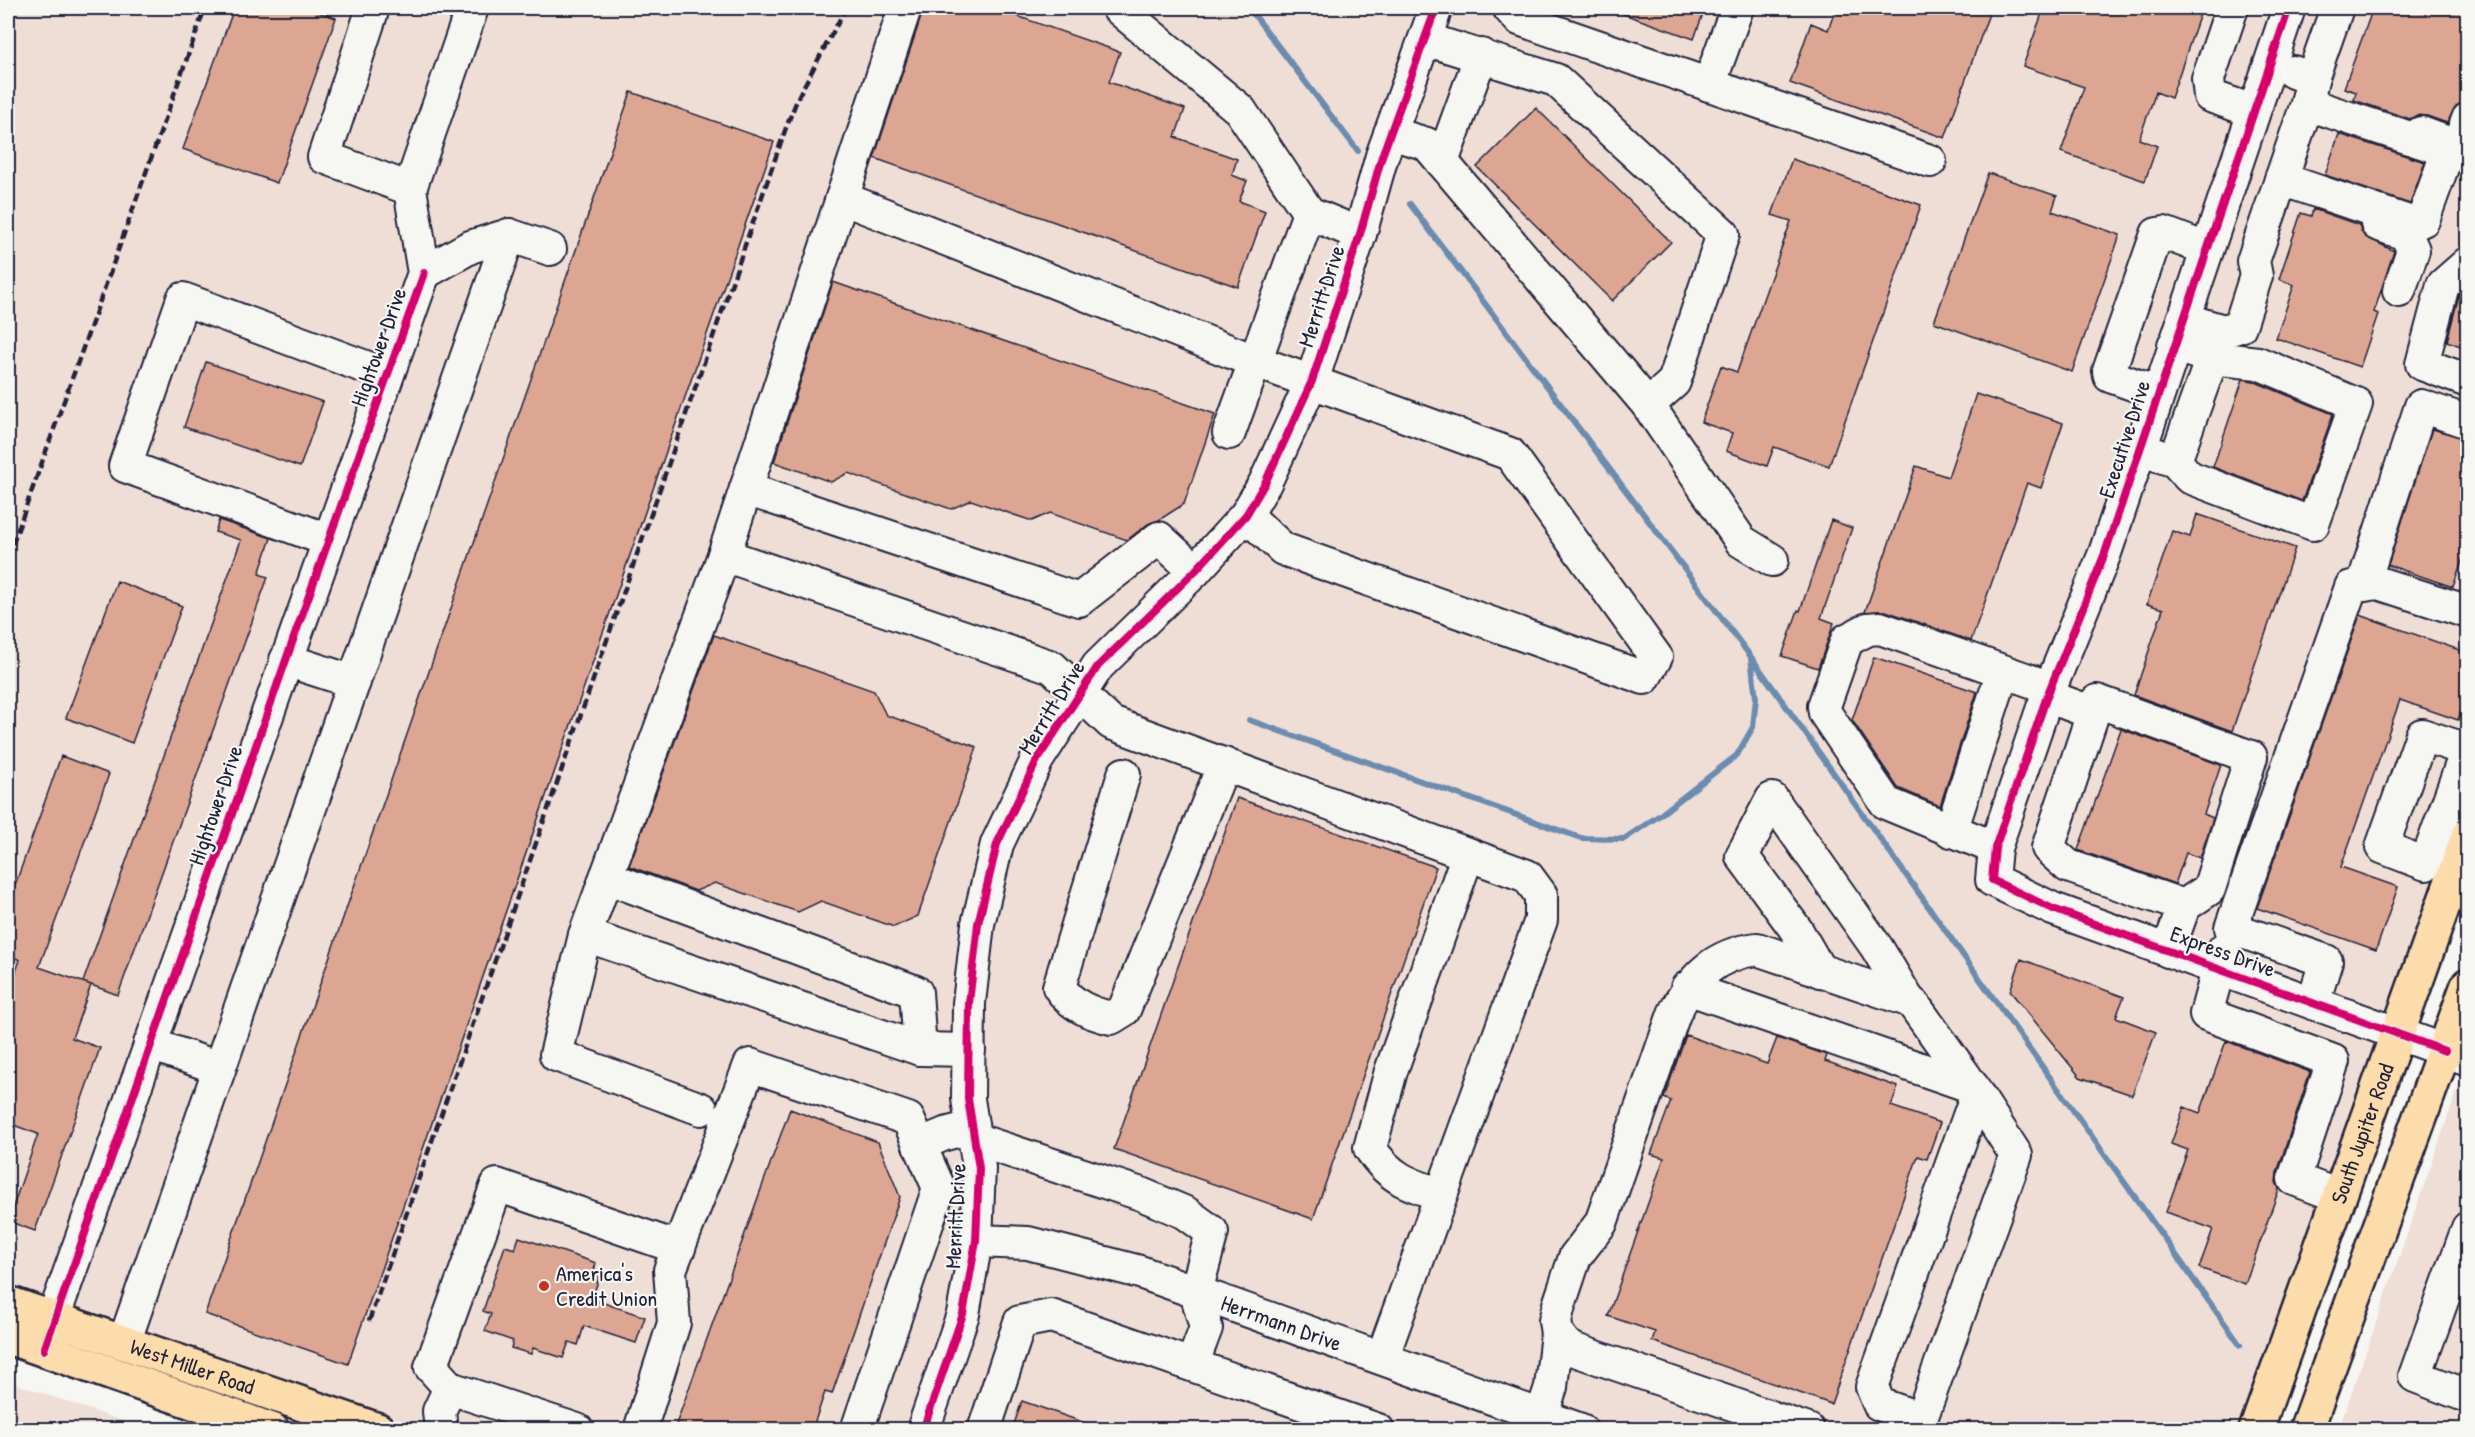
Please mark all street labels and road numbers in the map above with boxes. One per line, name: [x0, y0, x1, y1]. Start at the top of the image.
street label: Merritt Drive: [1290, 241, 1352, 351]
street label: Hightower Drive: [343, 283, 413, 411]
street label: Executive Drive: [2091, 376, 2157, 502]
street label: Merritt Drive: [1010, 654, 1092, 760]
street label: Hightower Drive: [181, 741, 250, 869]
street label: Express Drive: [2166, 918, 2280, 984]
street label: South Jupiter Road: [2323, 1059, 2401, 1208]
street label: Merritt Drive: [937, 1162, 973, 1269]
street label: Herrmann Drive: [1217, 1287, 1346, 1358]
street label: West Miller Road: [126, 1331, 259, 1402]

